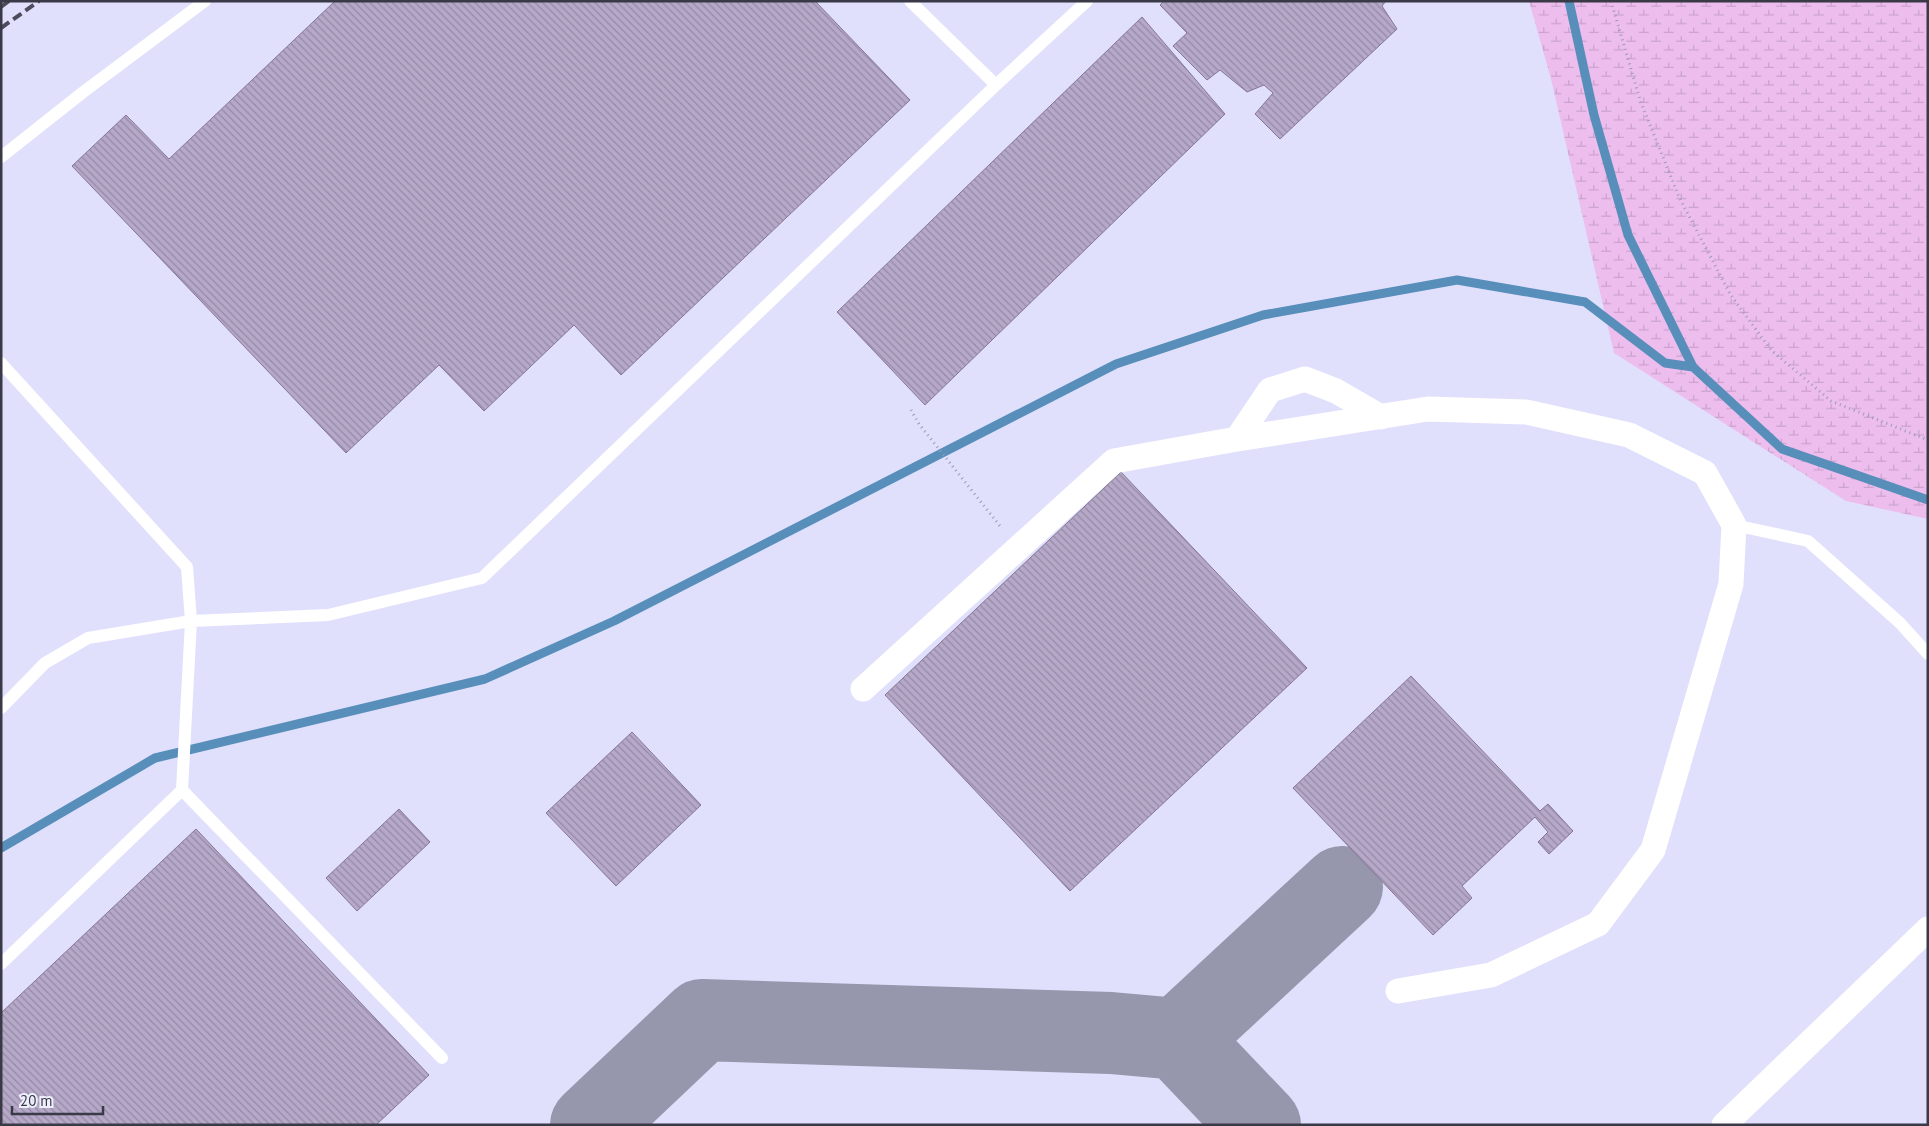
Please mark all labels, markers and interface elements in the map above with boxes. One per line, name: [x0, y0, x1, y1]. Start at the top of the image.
scale bar: [12, 1084, 104, 1116]
text: 20 m: [20, 1091, 53, 1110]

